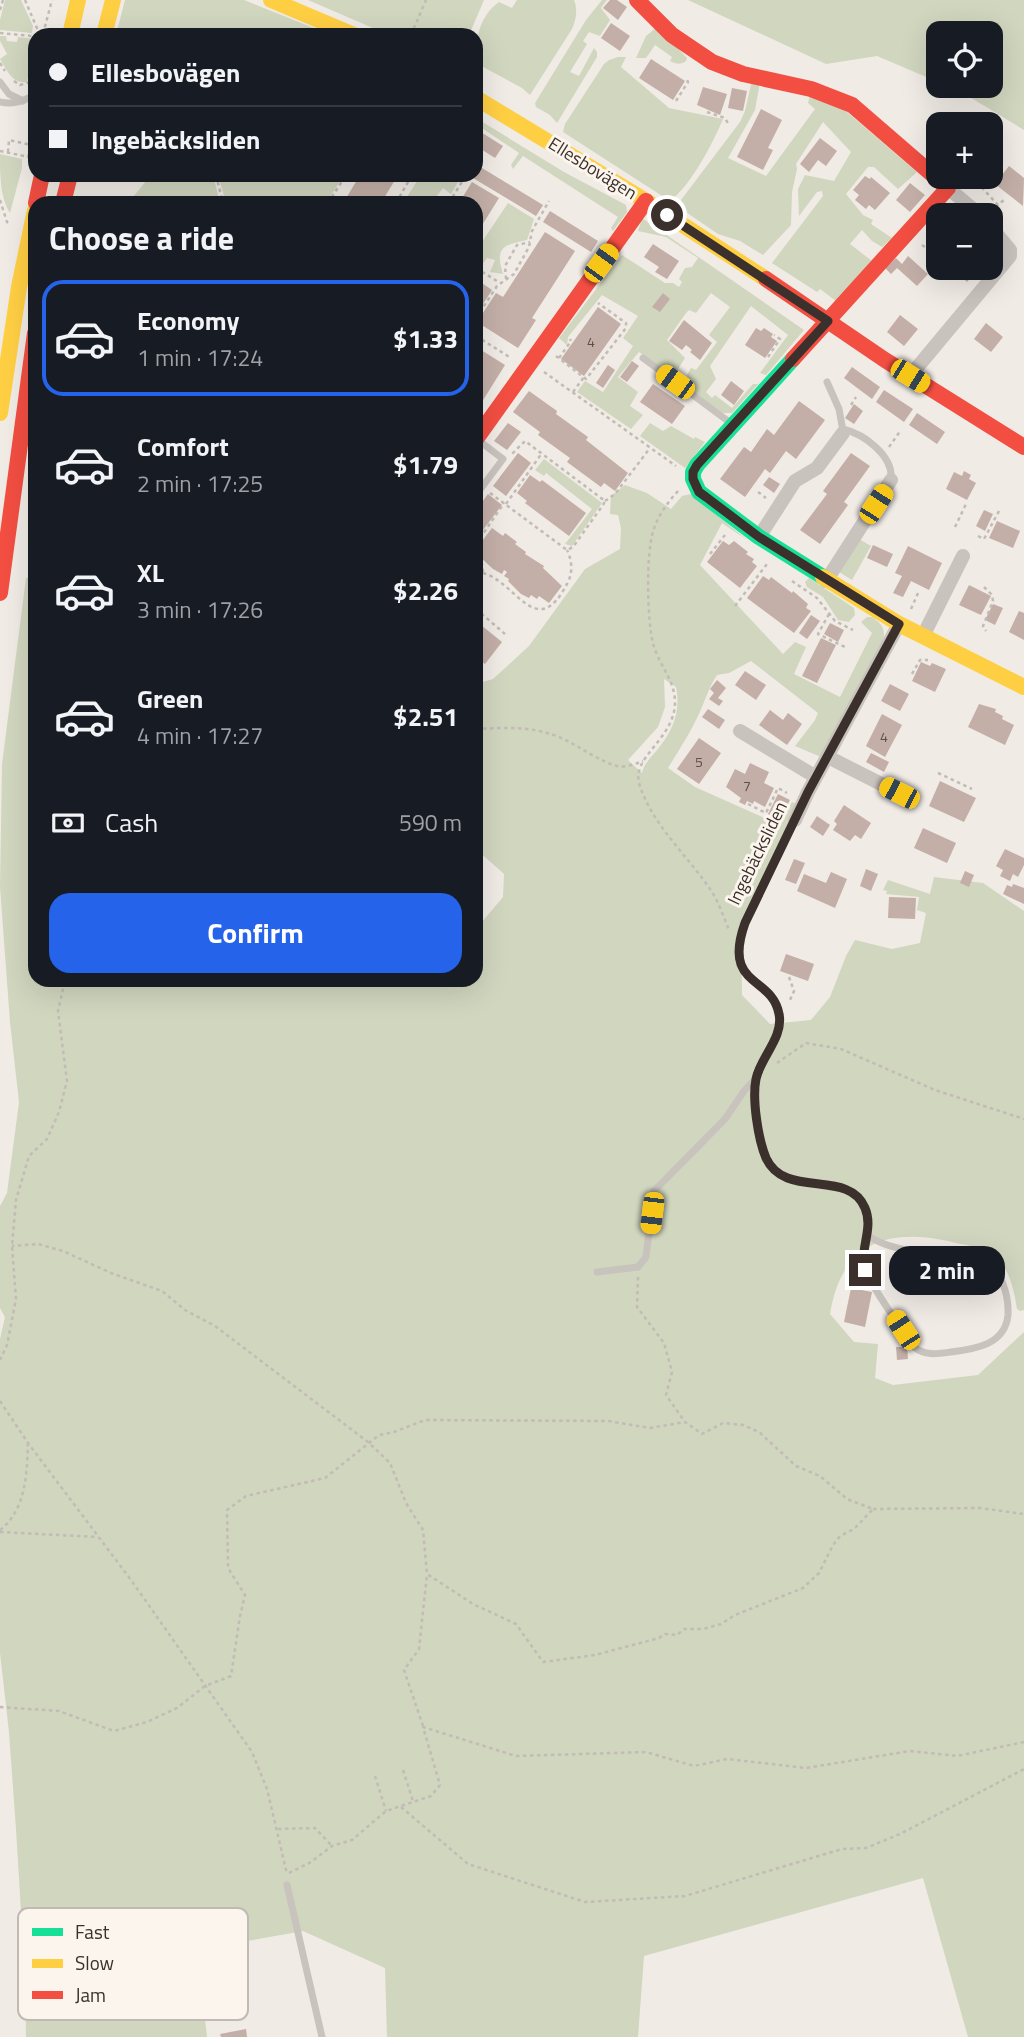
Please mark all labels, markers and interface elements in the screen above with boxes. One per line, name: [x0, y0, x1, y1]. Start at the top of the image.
map controls: [926, 21, 1003, 280]
button: locate: [926, 21, 1003, 98]
text: Ellesbovägen: [91, 53, 240, 92]
button: +: [926, 112, 1003, 189]
text: Ingebäcksliden: [91, 120, 260, 159]
street label: Ellesbovägen: [543, 130, 643, 206]
route start: [651, 199, 683, 231]
button: −: [926, 203, 1003, 280]
text: Choose a ride: [49, 214, 234, 262]
car: [581, 240, 622, 286]
text: Economy: [137, 301, 239, 340]
icon: car: [53, 307, 116, 370]
text: $1.33: [393, 319, 458, 358]
house number: 4: [587, 331, 595, 352]
text: 1 min · 17:24: [137, 340, 263, 375]
car: [887, 356, 934, 396]
car: [652, 361, 699, 403]
text: Comfort: [137, 427, 229, 466]
icon: car: [53, 433, 116, 496]
text: $1.79: [393, 445, 458, 484]
text: 2 min · 17:25: [137, 466, 263, 501]
car: [856, 481, 897, 527]
text: XL: [137, 553, 164, 592]
icon: car: [53, 559, 116, 622]
text: $2.26: [393, 571, 458, 610]
text: 3 min · 17:26: [137, 592, 263, 627]
text: Green: [137, 679, 203, 718]
icon: car: [53, 685, 116, 748]
text: $2.51: [393, 697, 458, 736]
text: 4 min · 17:27: [137, 718, 263, 753]
house number: 4: [880, 726, 888, 747]
house number: 5: [695, 751, 703, 772]
car: [876, 774, 923, 812]
house number: 7: [743, 775, 751, 796]
street label: Ingebäcksliden: [720, 797, 794, 909]
text: Cash: [105, 803, 158, 842]
icon: cash: [49, 804, 87, 842]
text: 590 m: [399, 805, 462, 840]
button: Confirm: [49, 893, 462, 973]
car: [640, 1191, 665, 1235]
callout: 2 min: [890, 1246, 1005, 1294]
text: 2 min: [919, 1253, 975, 1288]
route end: [849, 1254, 881, 1286]
car: [883, 1307, 924, 1353]
legend: [18, 1908, 248, 2020]
text: Fast: [75, 1917, 110, 1946]
text: Slow: [75, 1948, 114, 1977]
text: Jam: [75, 1980, 106, 2009]

